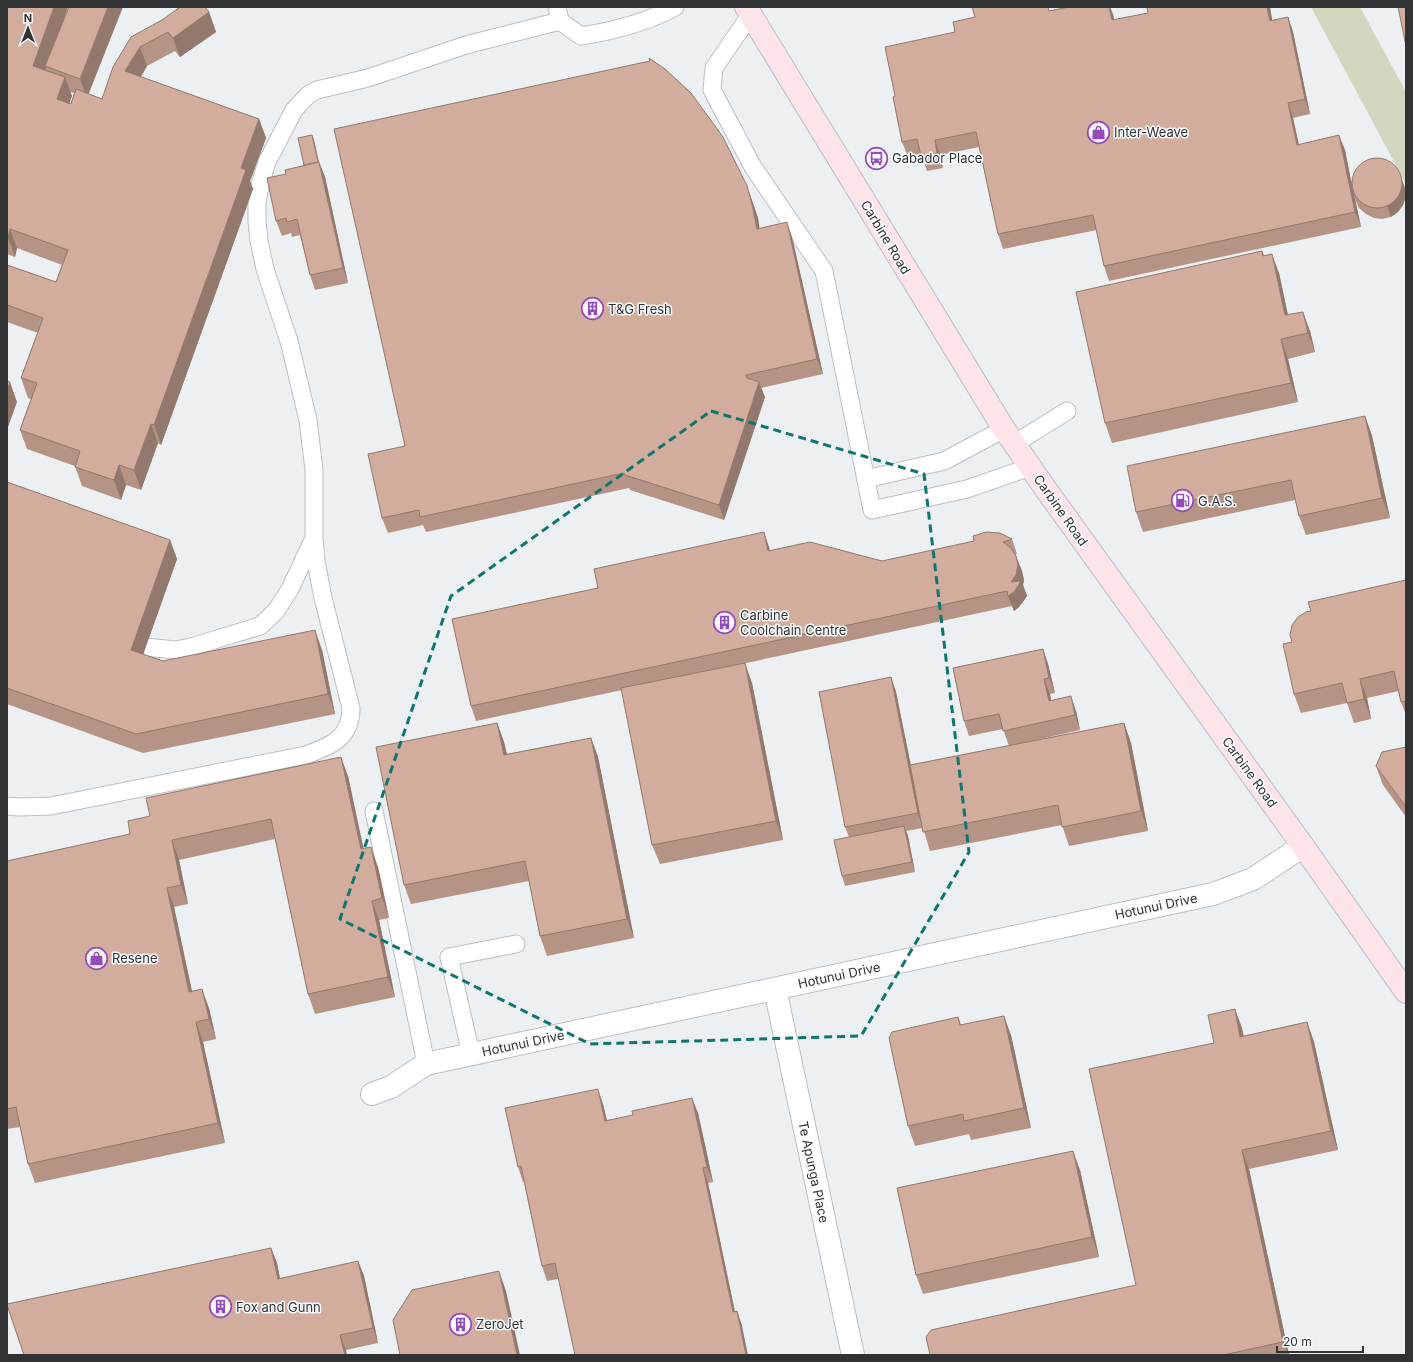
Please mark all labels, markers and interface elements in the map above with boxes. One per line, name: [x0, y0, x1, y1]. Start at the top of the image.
north arrow: [8, 8, 48, 48]
text: N: [24, 11, 32, 25]
shop icon: Inter-Weave: [1086, 119, 1112, 145]
place label: Inter-Weave: [1114, 124, 1188, 140]
bus stop icon: Gabador Place: [864, 145, 890, 171]
place label: Gabador Place: [892, 150, 982, 166]
street label: Carbine Road: [858, 197, 914, 277]
building icon: T&G Fresh: [579, 296, 605, 322]
place label: T&G Fresh: [608, 301, 672, 317]
street label: Carbine Road: [1031, 471, 1091, 549]
fuel station icon: G.A.S.: [1169, 488, 1195, 514]
place label: G.A.S.: [1198, 493, 1236, 509]
place label: Carbine Coolchain Centre: [740, 607, 846, 638]
building icon: Carbine Coolchain Centre: [711, 609, 737, 635]
street label: Carbine Road: [1219, 734, 1281, 810]
street label: Hotunui Drive: [1113, 889, 1199, 923]
shop icon: Resene: [83, 945, 109, 971]
place label: Resene: [112, 950, 157, 966]
street label: Hotunui Drive: [796, 958, 882, 992]
street label: Hotunui Drive: [480, 1026, 566, 1060]
street label: Te Apunga Place: [795, 1120, 833, 1224]
building icon: Fox and Gunn: [208, 1294, 234, 1320]
place label: Fox and Gunn: [236, 1299, 321, 1315]
building icon: ZeroJet: [448, 1311, 474, 1337]
place label: ZeroJet: [476, 1316, 523, 1332]
scale bar: [1277, 1328, 1363, 1354]
text: 20 m: [1283, 1334, 1312, 1349]

